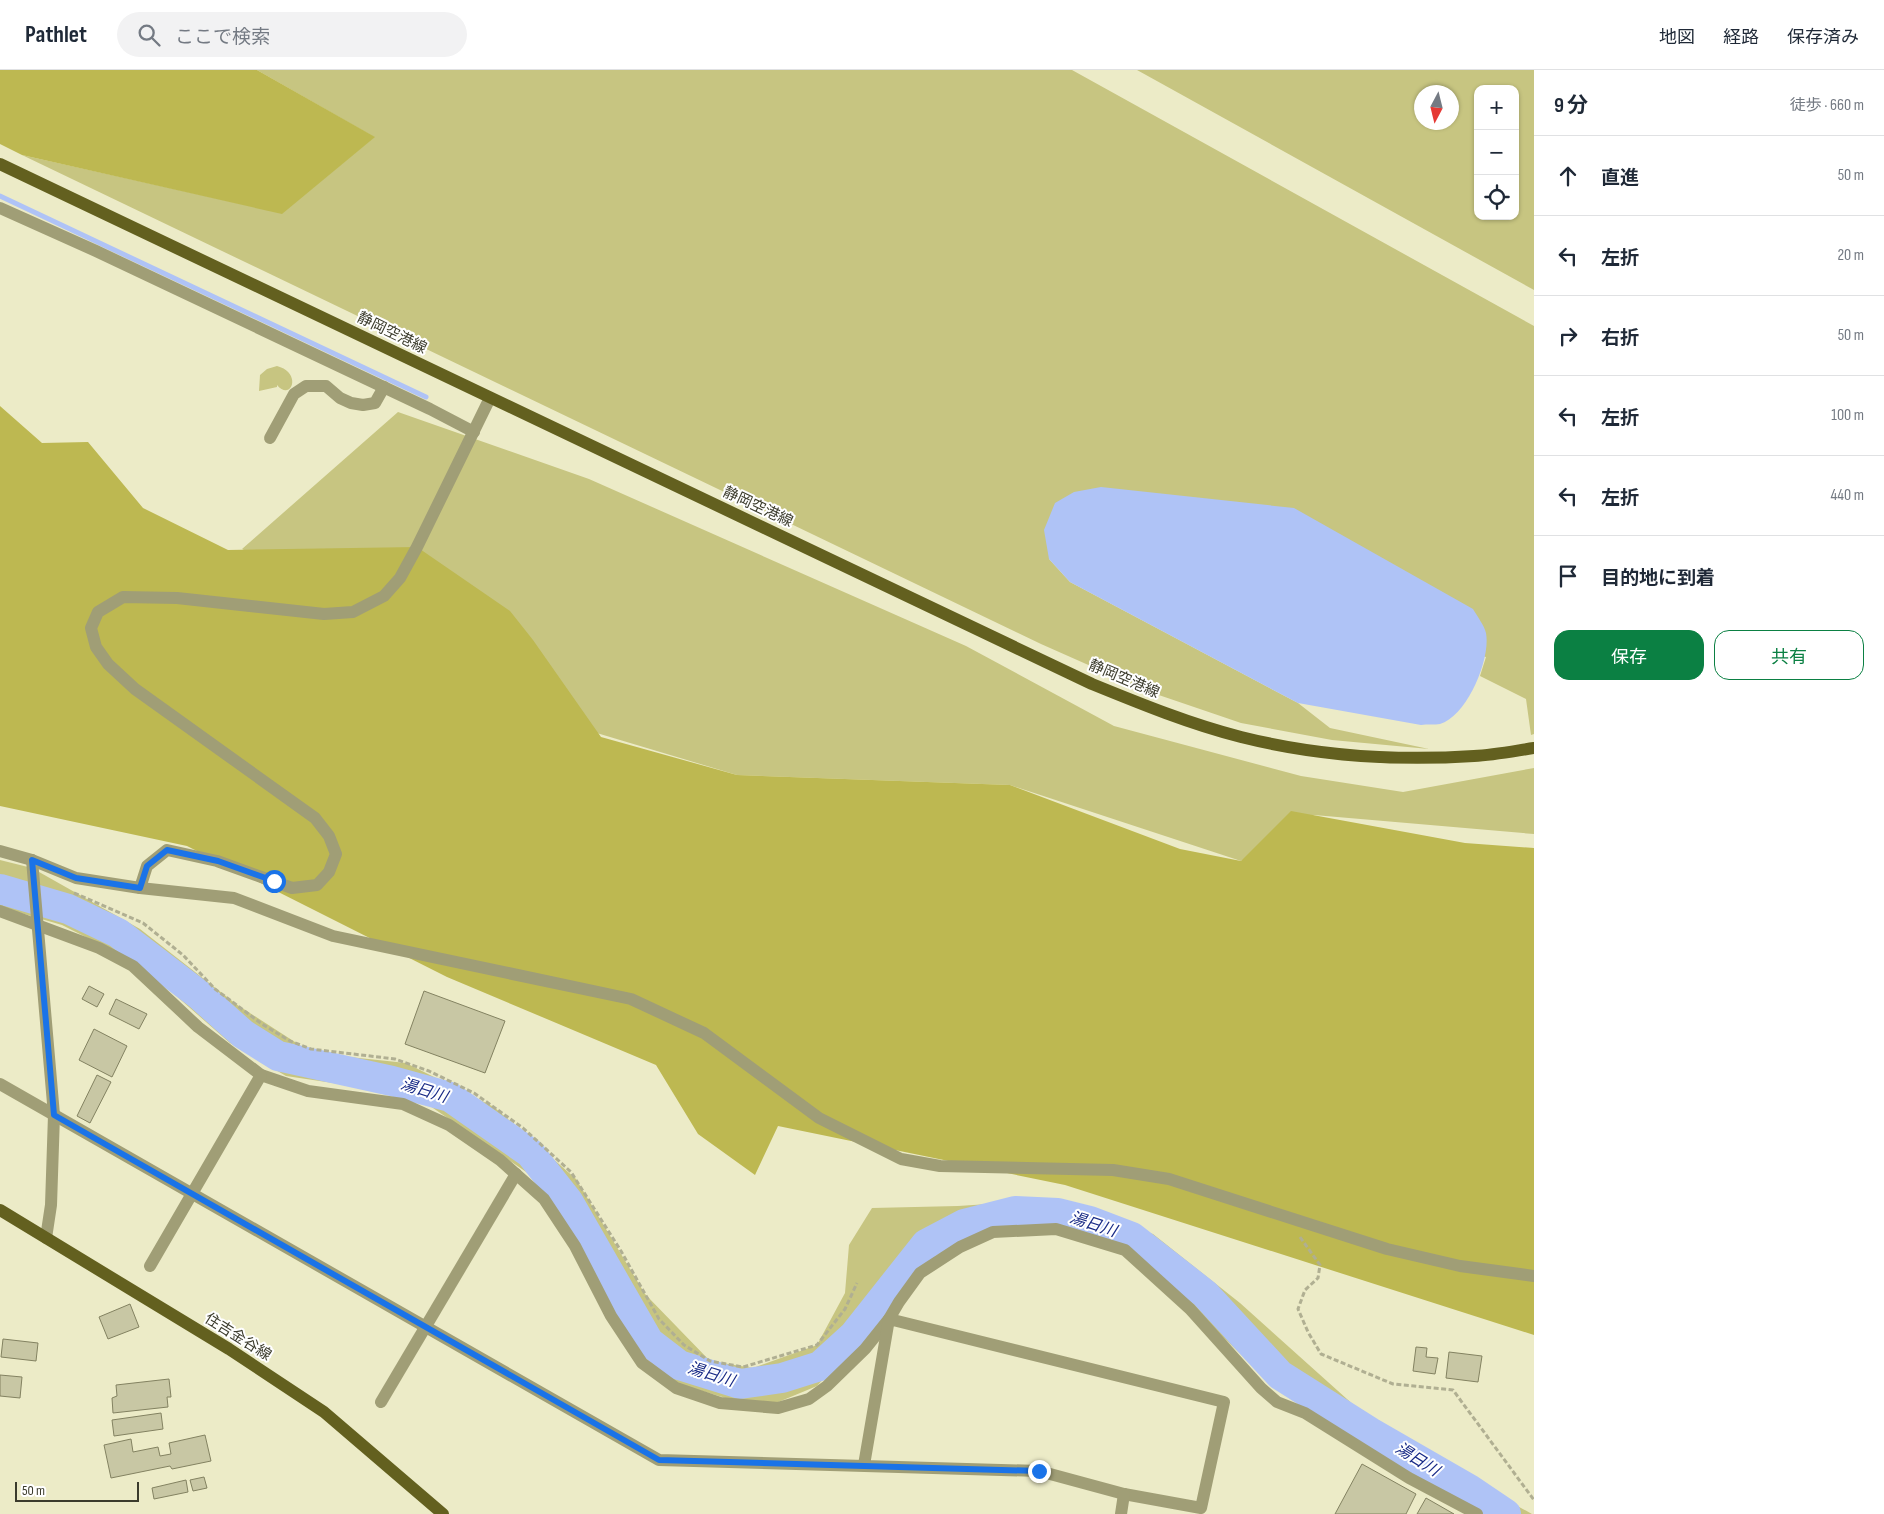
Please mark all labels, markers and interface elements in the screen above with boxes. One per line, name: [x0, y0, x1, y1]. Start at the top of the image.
search box: [117, 12, 467, 57]
text: Pathlet: [25, 20, 87, 49]
icon: search: [135, 21, 163, 49]
text: ここで検索: [175, 26, 270, 49]
text: 地図: [1659, 27, 1695, 48]
text: 経路: [1723, 27, 1759, 48]
text: 保存済み: [1787, 27, 1859, 48]
north arrow: [1414, 85, 1459, 130]
map controls: [1474, 85, 1519, 220]
button: +: [1474, 85, 1519, 130]
text: 9 分: [1554, 93, 1588, 118]
text: 徒歩 · 660 m: [1790, 96, 1864, 115]
button: −: [1474, 130, 1519, 175]
icon: ahead: [1554, 162, 1582, 190]
text: 50 m: [1838, 166, 1864, 185]
text: 直進: [1601, 167, 1639, 190]
button: locate: [1474, 175, 1519, 220]
icon: left: [1554, 242, 1582, 270]
text: 20 m: [1837, 246, 1864, 265]
text: 左折: [1601, 247, 1639, 270]
street label: 静岡空港線: [354, 308, 430, 358]
icon: right: [1554, 322, 1582, 350]
text: 50 m: [1838, 326, 1864, 345]
text: 右折: [1601, 327, 1639, 350]
icon: left: [1554, 402, 1582, 430]
text: 100 m: [1831, 406, 1864, 425]
text: 左折: [1601, 407, 1639, 430]
icon: left: [1554, 482, 1582, 510]
street label: 静岡空港線: [720, 483, 796, 531]
text: 440 m: [1831, 486, 1864, 505]
text: 左折: [1601, 487, 1639, 510]
icon: arrive: [1554, 562, 1582, 590]
text: 目的地に到着: [1601, 567, 1715, 590]
button: 保存: [1554, 630, 1704, 680]
button: 共有: [1714, 630, 1864, 680]
street label: 静岡空港線: [1086, 656, 1162, 702]
route start: [263, 870, 286, 893]
water label: 湯日川: [398, 1075, 452, 1108]
water label: 湯日川: [1067, 1209, 1121, 1242]
street label: 住吉金谷線: [201, 1309, 275, 1365]
water label: 湯日川: [685, 1359, 739, 1392]
water label: 湯日川: [1392, 1439, 1444, 1482]
route end: [1028, 1460, 1051, 1483]
scale bar: [15, 1479, 139, 1502]
text: 50 m: [22, 1482, 45, 1499]

